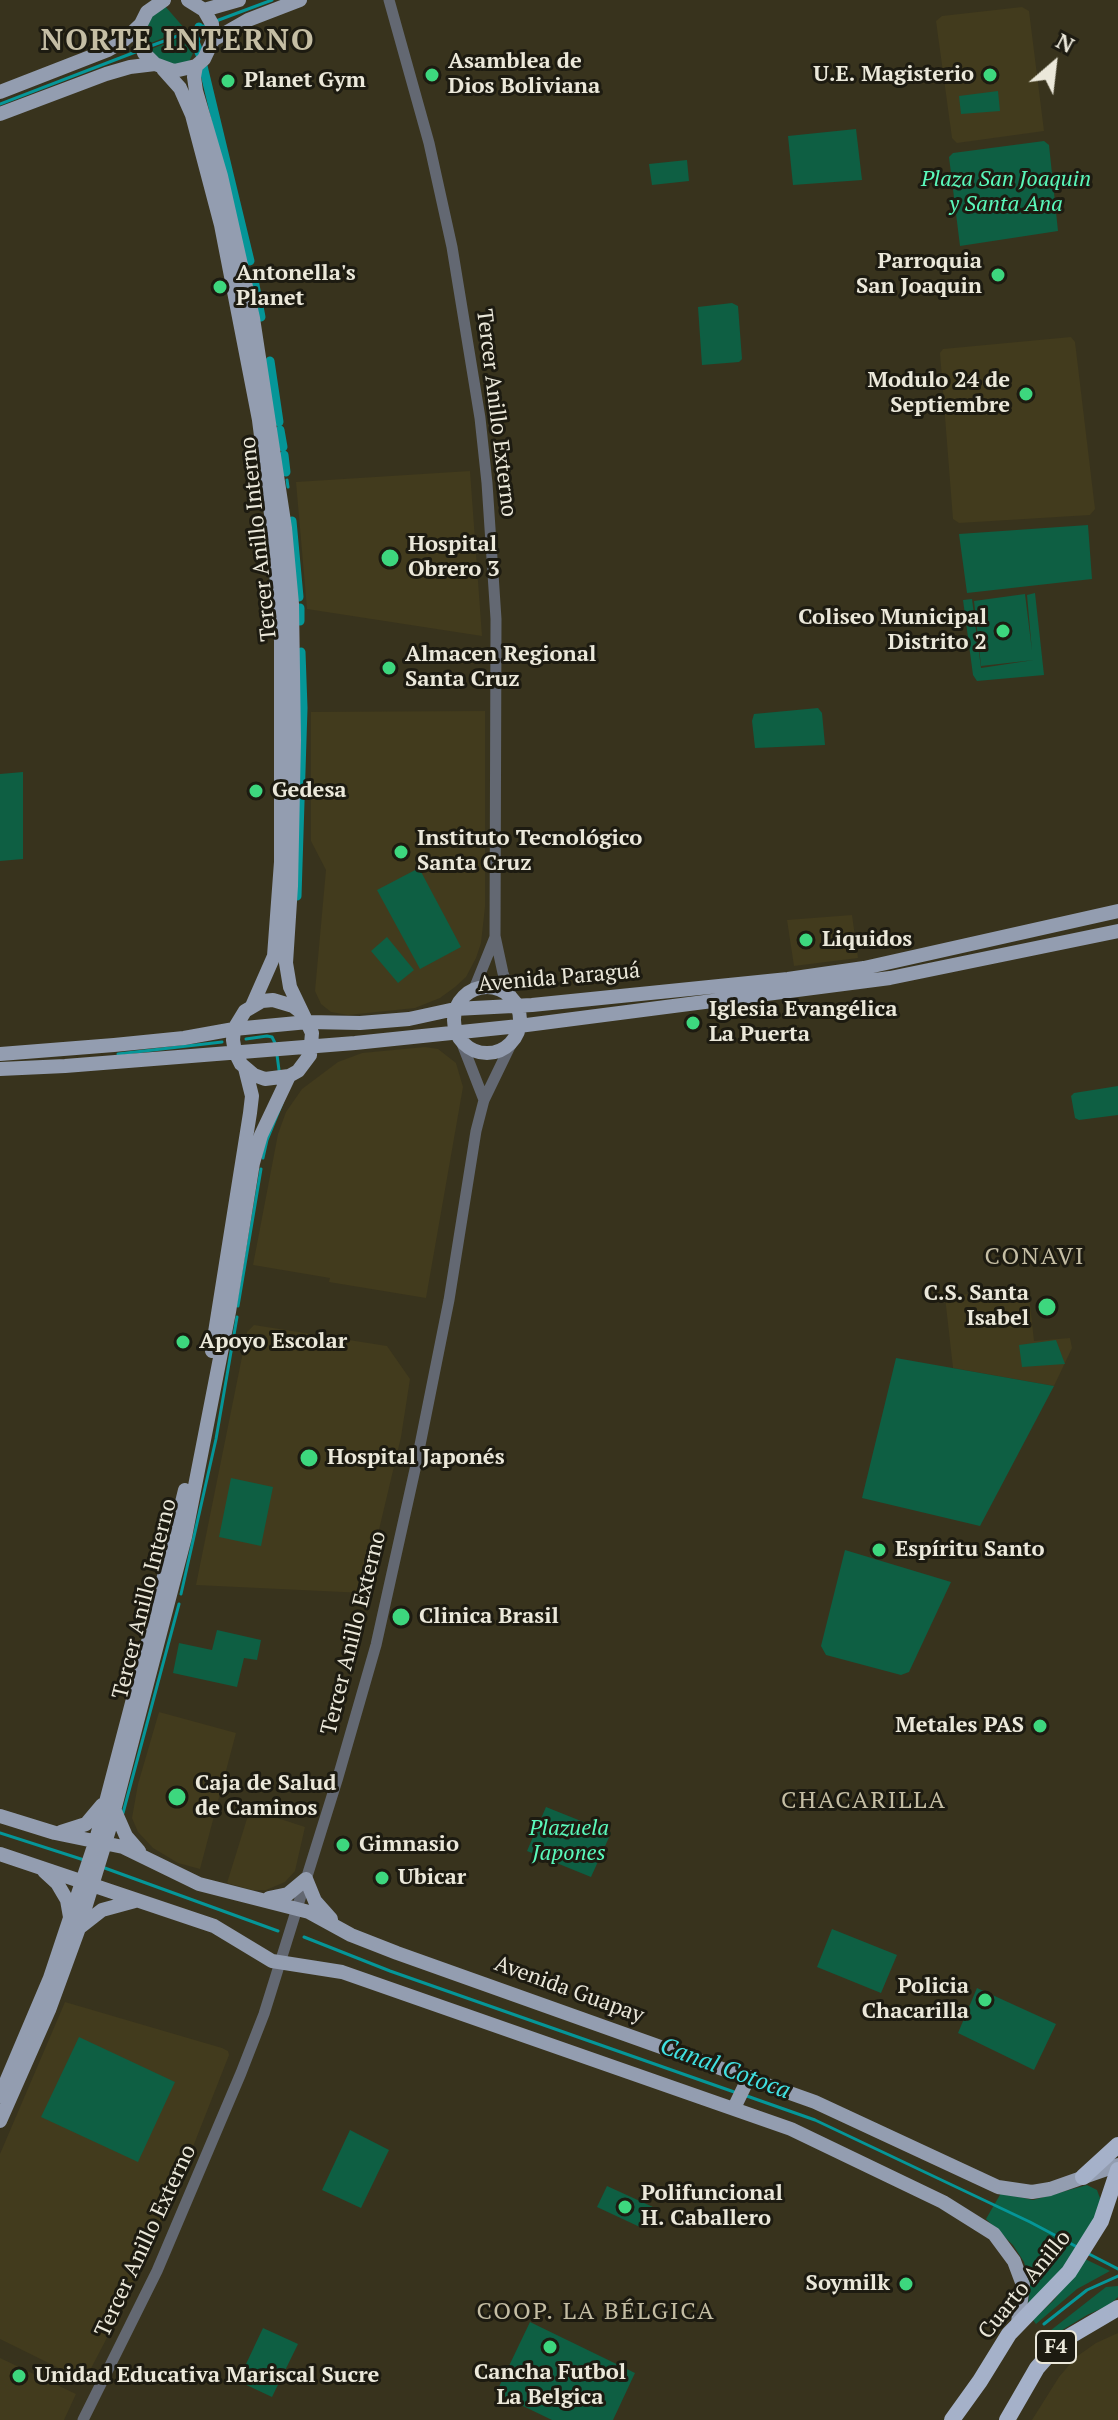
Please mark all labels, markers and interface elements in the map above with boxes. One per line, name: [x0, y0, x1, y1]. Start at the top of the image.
district label: NORTE INTERNO: [41, 23, 315, 59]
north arrow: [1014, 24, 1094, 104]
text: N: [1051, 26, 1080, 59]
place label: Asamblea de Dios Boliviana: [448, 49, 600, 100]
place label: U.E. Magisterio: [813, 62, 974, 88]
marker: Asamblea de Dios Boliviana: [423, 66, 441, 84]
marker: U.E. Magisterio: [981, 66, 999, 84]
place label: Planet Gym: [244, 68, 366, 94]
marker: Planet Gym: [219, 72, 237, 90]
park label: Plaza San Joaquin y Santa Ana: [921, 167, 1091, 218]
place label: Parroquia San Joaquin: [856, 249, 982, 300]
place label: Antonella's Planet: [236, 261, 356, 312]
marker: Parroquia San Joaquin: [989, 266, 1007, 284]
marker: Antonella's Planet: [211, 278, 229, 296]
street label: Tercer Anillo Externo: [470, 308, 522, 518]
place label: Modulo 24 de Septiembre: [868, 368, 1010, 420]
marker: Modulo 24 de Septiembre: [1017, 385, 1035, 403]
street label: Tercer Anillo Interno: [235, 435, 283, 643]
place label: Hospital Obrero 3: [408, 532, 500, 584]
marker: Hospital Obrero 3: [379, 547, 401, 569]
place label: Coliseo Municipal Distrito 2: [798, 605, 987, 656]
marker: Coliseo Municipal Distrito 2: [994, 622, 1012, 640]
place label: Almacen Regional Santa Cruz: [405, 642, 596, 694]
marker: Almacen Regional Santa Cruz: [380, 659, 398, 677]
place label: Gedesa: [272, 778, 347, 804]
marker: Gedesa: [247, 782, 265, 800]
place label: Instituto Tecnológico Santa Cruz: [417, 826, 642, 878]
marker: Instituto Tecnológico Santa Cruz: [392, 843, 410, 861]
place label: Liquidos: [822, 927, 912, 953]
marker: Liquidos: [797, 931, 815, 949]
street label: Avenida Paraguá: [477, 958, 641, 998]
place label: Iglesia Evangélica La Puerta: [709, 997, 897, 1048]
marker: Iglesia Evangélica La Puerta: [684, 1014, 702, 1032]
district label: CONAVI: [985, 1243, 1085, 1271]
place label: C.S. Santa Isabel: [924, 1281, 1029, 1332]
marker: C.S. Santa Isabel: [1036, 1296, 1058, 1318]
place label: Apoyo Escolar: [199, 1329, 347, 1355]
marker: Apoyo Escolar: [174, 1333, 192, 1351]
place label: Hospital Japonés: [327, 1445, 505, 1471]
marker: Hospital Japonés: [298, 1447, 320, 1469]
street label: Tercer Anillo Interno: [107, 1496, 183, 1702]
street label: Tercer Anillo Externo: [316, 1528, 392, 1738]
place label: Espíritu Santo: [895, 1537, 1045, 1563]
marker: Espíritu Santo: [870, 1541, 888, 1559]
place label: Clinica Brasil: [419, 1604, 559, 1630]
marker: Clinica Brasil: [390, 1606, 412, 1628]
place label: Metales PAS: [895, 1713, 1024, 1739]
marker: Metales PAS: [1031, 1717, 1049, 1735]
place label: Caja de Salud de Caminos: [195, 1771, 336, 1822]
marker: Caja de Salud de Caminos: [166, 1786, 188, 1808]
district label: CHACARILLA: [781, 1787, 947, 1815]
park label: Plazuela Japones: [529, 1816, 609, 1868]
place label: Gimnasio: [359, 1832, 459, 1858]
marker: Gimnasio: [334, 1836, 352, 1854]
place label: Ubicar: [398, 1865, 466, 1891]
marker: Ubicar: [373, 1869, 391, 1887]
street label: Avenida Guapay: [491, 1951, 647, 2029]
place label: Policia Chacarilla: [862, 1974, 969, 2026]
marker: Policia Chacarilla: [976, 1991, 994, 2009]
water label: Canal Cotoca: [656, 2032, 794, 2106]
street label: Tercer Anillo Externo: [90, 2141, 202, 2341]
place label: Polifuncional H. Caballero: [641, 2181, 783, 2232]
marker: Polifuncional H. Caballero: [616, 2198, 634, 2216]
street label: Cuarto Anillo: [973, 2225, 1077, 2345]
place label: Soymilk: [806, 2271, 890, 2297]
marker: Soymilk: [897, 2275, 915, 2293]
district label: COOP. LA BÉLGICA: [476, 2298, 716, 2326]
road number: F4: [1036, 2331, 1076, 2363]
marker: Cancha Futbol La Belgica: [541, 2338, 559, 2356]
place label: Cancha Futbol La Belgica: [474, 2360, 626, 2412]
place label: Unidad Educativa Mariscal Sucre: [35, 2363, 379, 2389]
marker: Unidad Educativa Mariscal Sucre: [10, 2367, 28, 2385]

